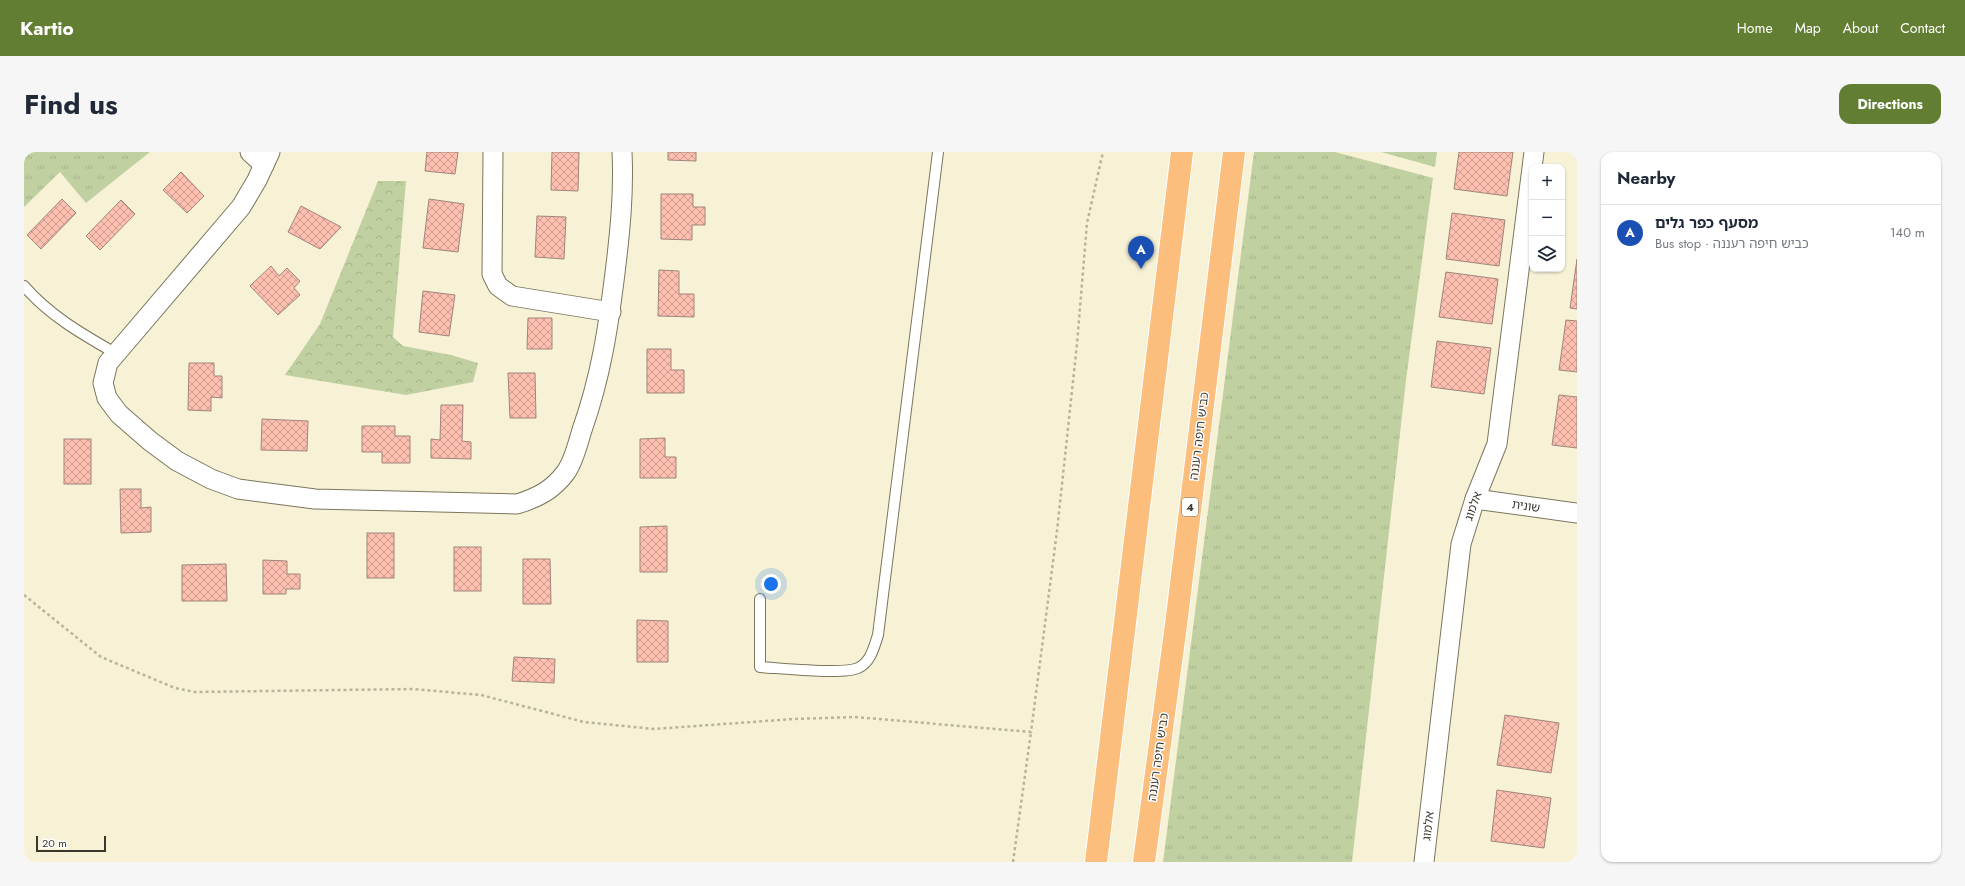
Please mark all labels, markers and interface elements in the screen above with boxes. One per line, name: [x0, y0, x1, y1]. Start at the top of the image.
text: Kartio: [20, 15, 74, 42]
text: Home: [1737, 18, 1773, 38]
text: Map: [1795, 18, 1821, 38]
text: About: [1843, 18, 1878, 38]
text: Contact: [1900, 18, 1945, 38]
text: Find us: [24, 84, 118, 125]
button: Directions: [1839, 84, 1941, 124]
map controls: [1529, 164, 1565, 272]
button: +: [1529, 164, 1565, 200]
text: Nearby: [1617, 166, 1675, 190]
button: −: [1529, 200, 1565, 236]
text: מסעף כפר גלים: [1655, 212, 1758, 234]
text: A: [1625, 223, 1635, 242]
text: 140 m: [1890, 223, 1925, 242]
text: Bus stop · כביש חיפה רעננה: [1655, 234, 1809, 253]
pin: A: [1128, 236, 1154, 269]
button: layers: [1529, 236, 1565, 272]
street label: כביש חיפה רעננה: [1185, 391, 1213, 481]
street label: אלמוג: [1460, 489, 1486, 523]
street label: שונית: [1511, 495, 1541, 517]
road number: 4: [1182, 498, 1198, 516]
your location: [761, 574, 781, 594]
street label: כביש חיפה רעננה: [1143, 712, 1173, 802]
street label: אלמוג: [1417, 810, 1439, 842]
scale bar: [36, 834, 106, 853]
text: 20 m: [42, 835, 67, 851]

